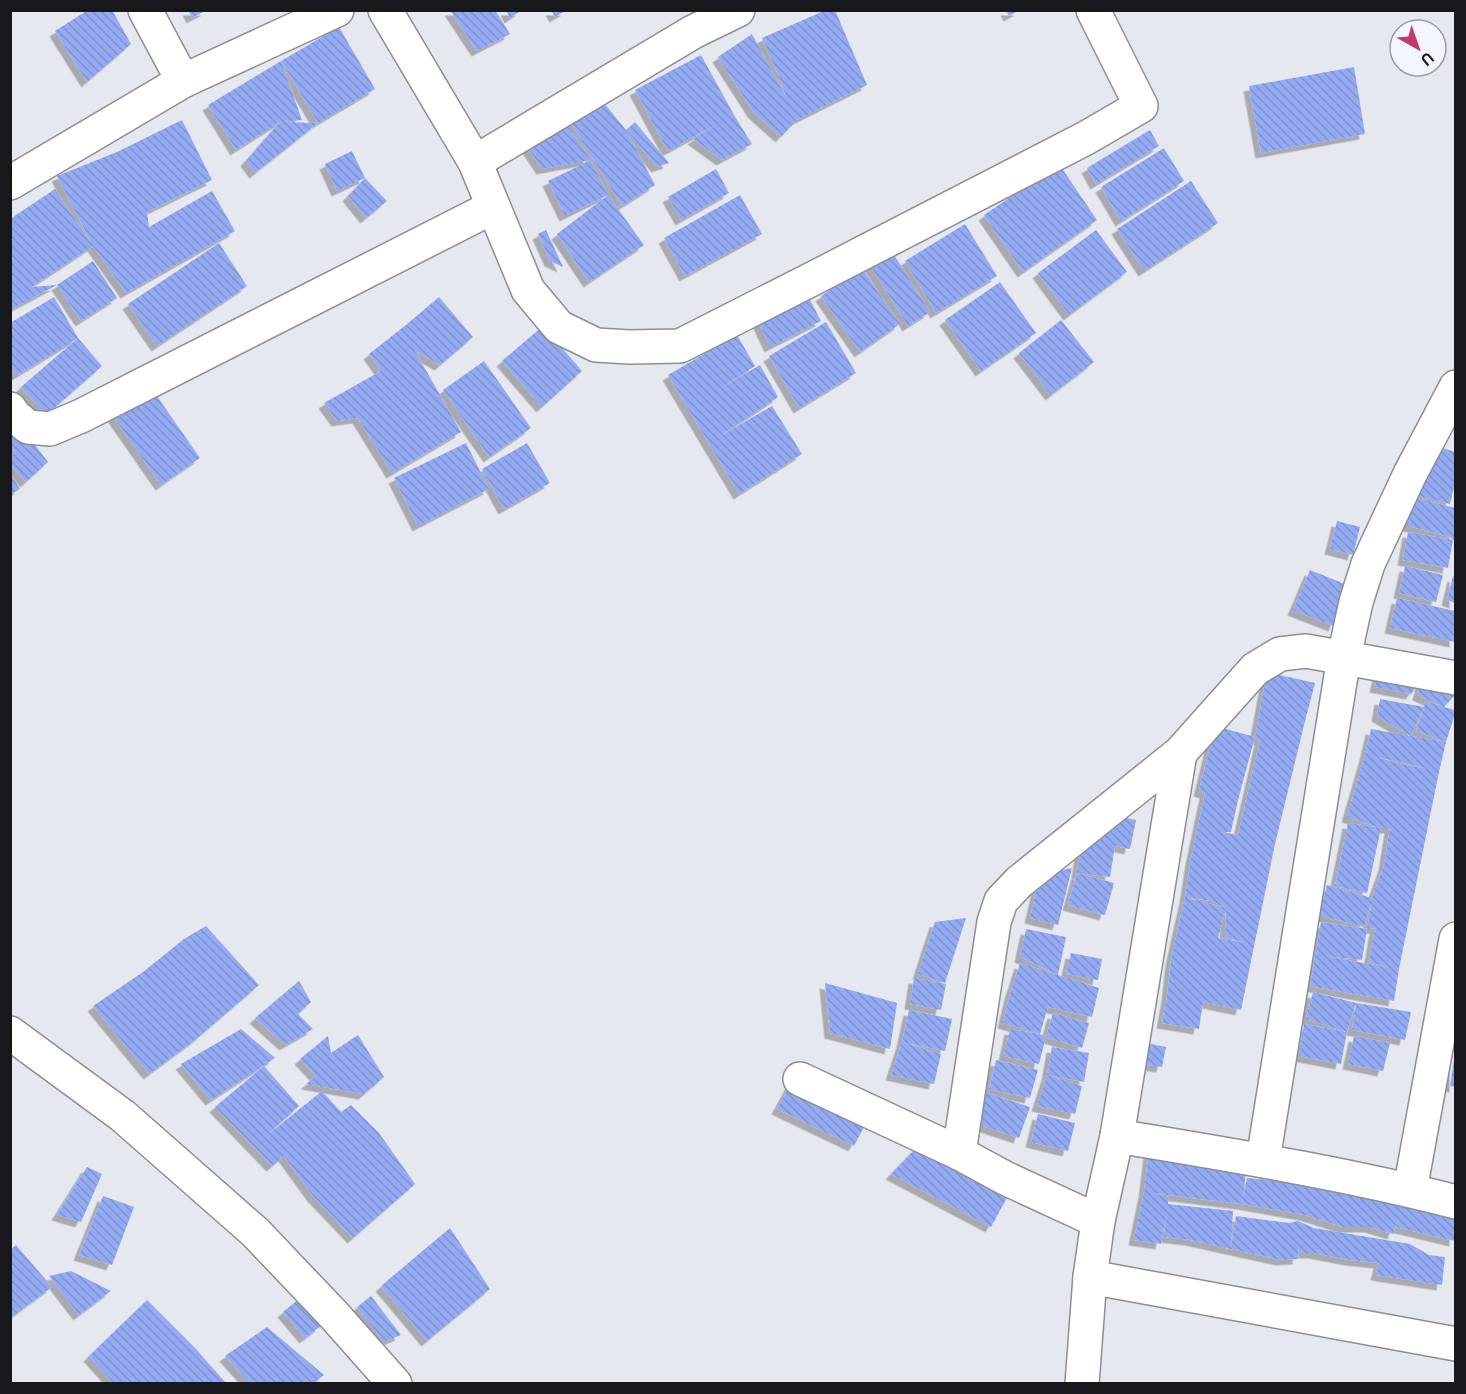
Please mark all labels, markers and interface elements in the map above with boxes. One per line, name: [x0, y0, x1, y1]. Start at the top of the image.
north arrow: [1388, 18, 1448, 78]
text: U: [1416, 48, 1438, 71]

